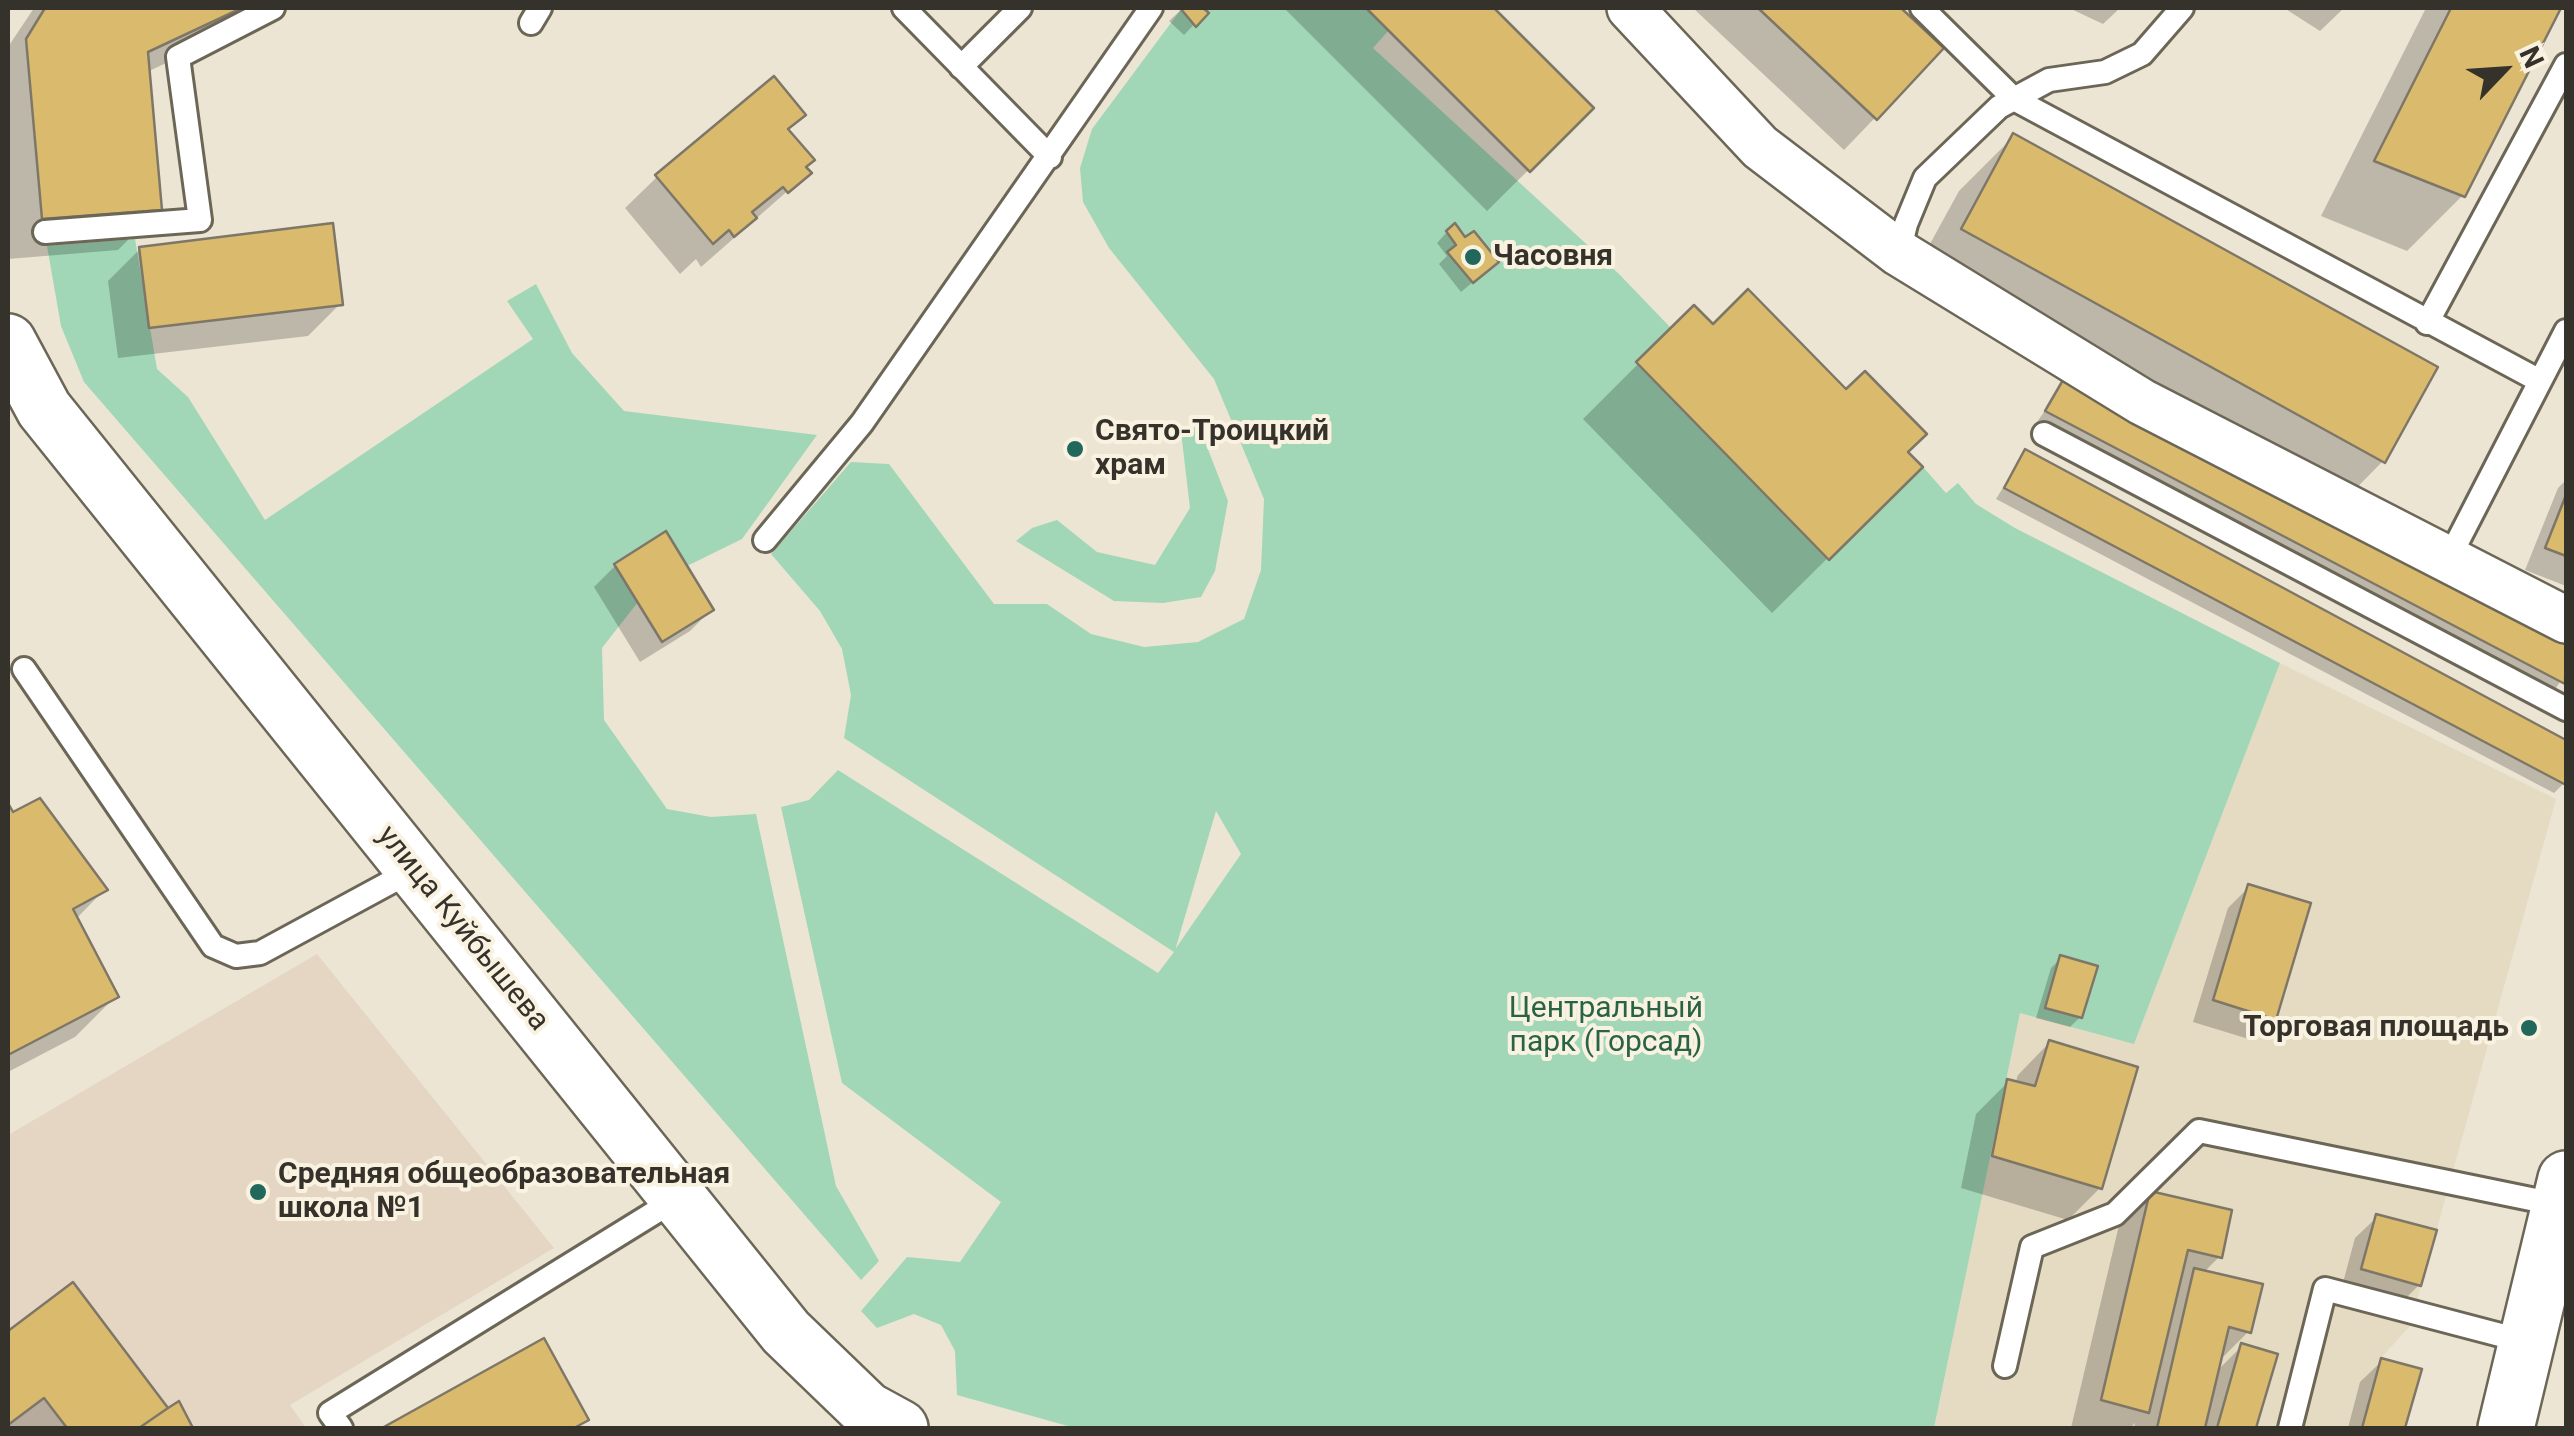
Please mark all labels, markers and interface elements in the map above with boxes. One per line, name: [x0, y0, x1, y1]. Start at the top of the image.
north arrow: [2454, 20, 2554, 120]
text: N: [2513, 41, 2551, 73]
place label: Часовня: [1493, 239, 1613, 275]
marker: Часовня: [1462, 246, 1484, 268]
place label: Свято-Троицкий храм: [1095, 414, 1329, 484]
marker: Свято-Троицкий храм: [1064, 438, 1086, 460]
street label: улица Куйбышева: [368, 819, 556, 1039]
park label: Центральный парк (Горсад): [1509, 991, 1703, 1062]
place label: Торговая площадь: [2243, 1010, 2509, 1046]
marker: Торговая площадь: [2518, 1017, 2540, 1039]
place label: Средняя общеобразовательная школа №1: [278, 1157, 730, 1228]
marker: Средняя общеобразовательная школа №1: [247, 1181, 269, 1203]

